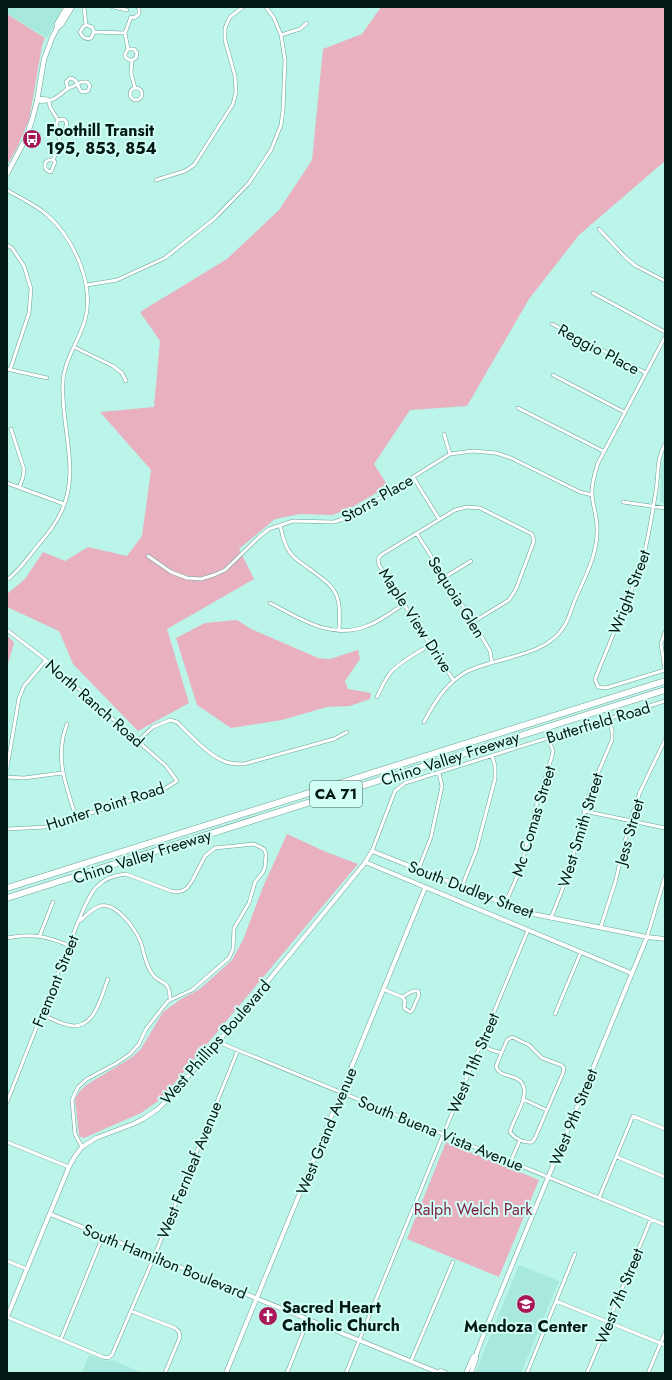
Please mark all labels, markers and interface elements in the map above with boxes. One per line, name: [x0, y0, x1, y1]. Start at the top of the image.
place label: Foothill Transit 195, 853, 854: [46, 119, 157, 160]
bus stop icon: Foothill Transit 195, 853, 854: [21, 128, 43, 150]
street label: Reggio Place: [554, 318, 644, 381]
street label: Storrs Place: [337, 469, 417, 528]
street label: Wright Street: [603, 547, 656, 638]
street label: Sequoia Glen: [422, 552, 491, 643]
street label: Maple View Drive: [373, 563, 458, 677]
street label: North Ranch Road: [40, 654, 149, 753]
street label: Butterfield Road: [543, 696, 653, 749]
street label: Chino Valley Freeway: [378, 725, 523, 792]
street label: Mc Comas Street: [506, 763, 561, 879]
street label: West Smith Street: [552, 770, 609, 890]
street label: Hunter Point Road: [43, 776, 167, 836]
road number: CA 71: [310, 781, 362, 807]
street label: Jess Street: [609, 796, 650, 870]
street label: Chino Valley Freeway: [70, 823, 215, 890]
street label: South Dudley Street: [405, 855, 537, 924]
street label: Fremont Street: [27, 931, 84, 1031]
street label: West Phillips Boulevard: [155, 975, 276, 1110]
street label: West 11th Street: [442, 1009, 505, 1117]
street label: West Grand Avenue: [290, 1064, 363, 1198]
street label: West 9th Street: [544, 1065, 603, 1169]
street label: South Buena Vista Avenue: [355, 1090, 527, 1177]
street label: West Fernleaf Avenue: [151, 1098, 228, 1242]
park label: Ralph Welch Park: [414, 1198, 533, 1221]
street label: South Hamilton Boulevard: [79, 1218, 250, 1305]
street label: West 7th Street: [590, 1245, 649, 1348]
school or university icon: Mendoza Center: [515, 1293, 537, 1315]
place label: Sacred Heart Catholic Church: [282, 1296, 400, 1337]
church icon: Sacred Heart Catholic Church: [257, 1305, 279, 1327]
place label: Mendoza Center: [464, 1315, 588, 1338]

